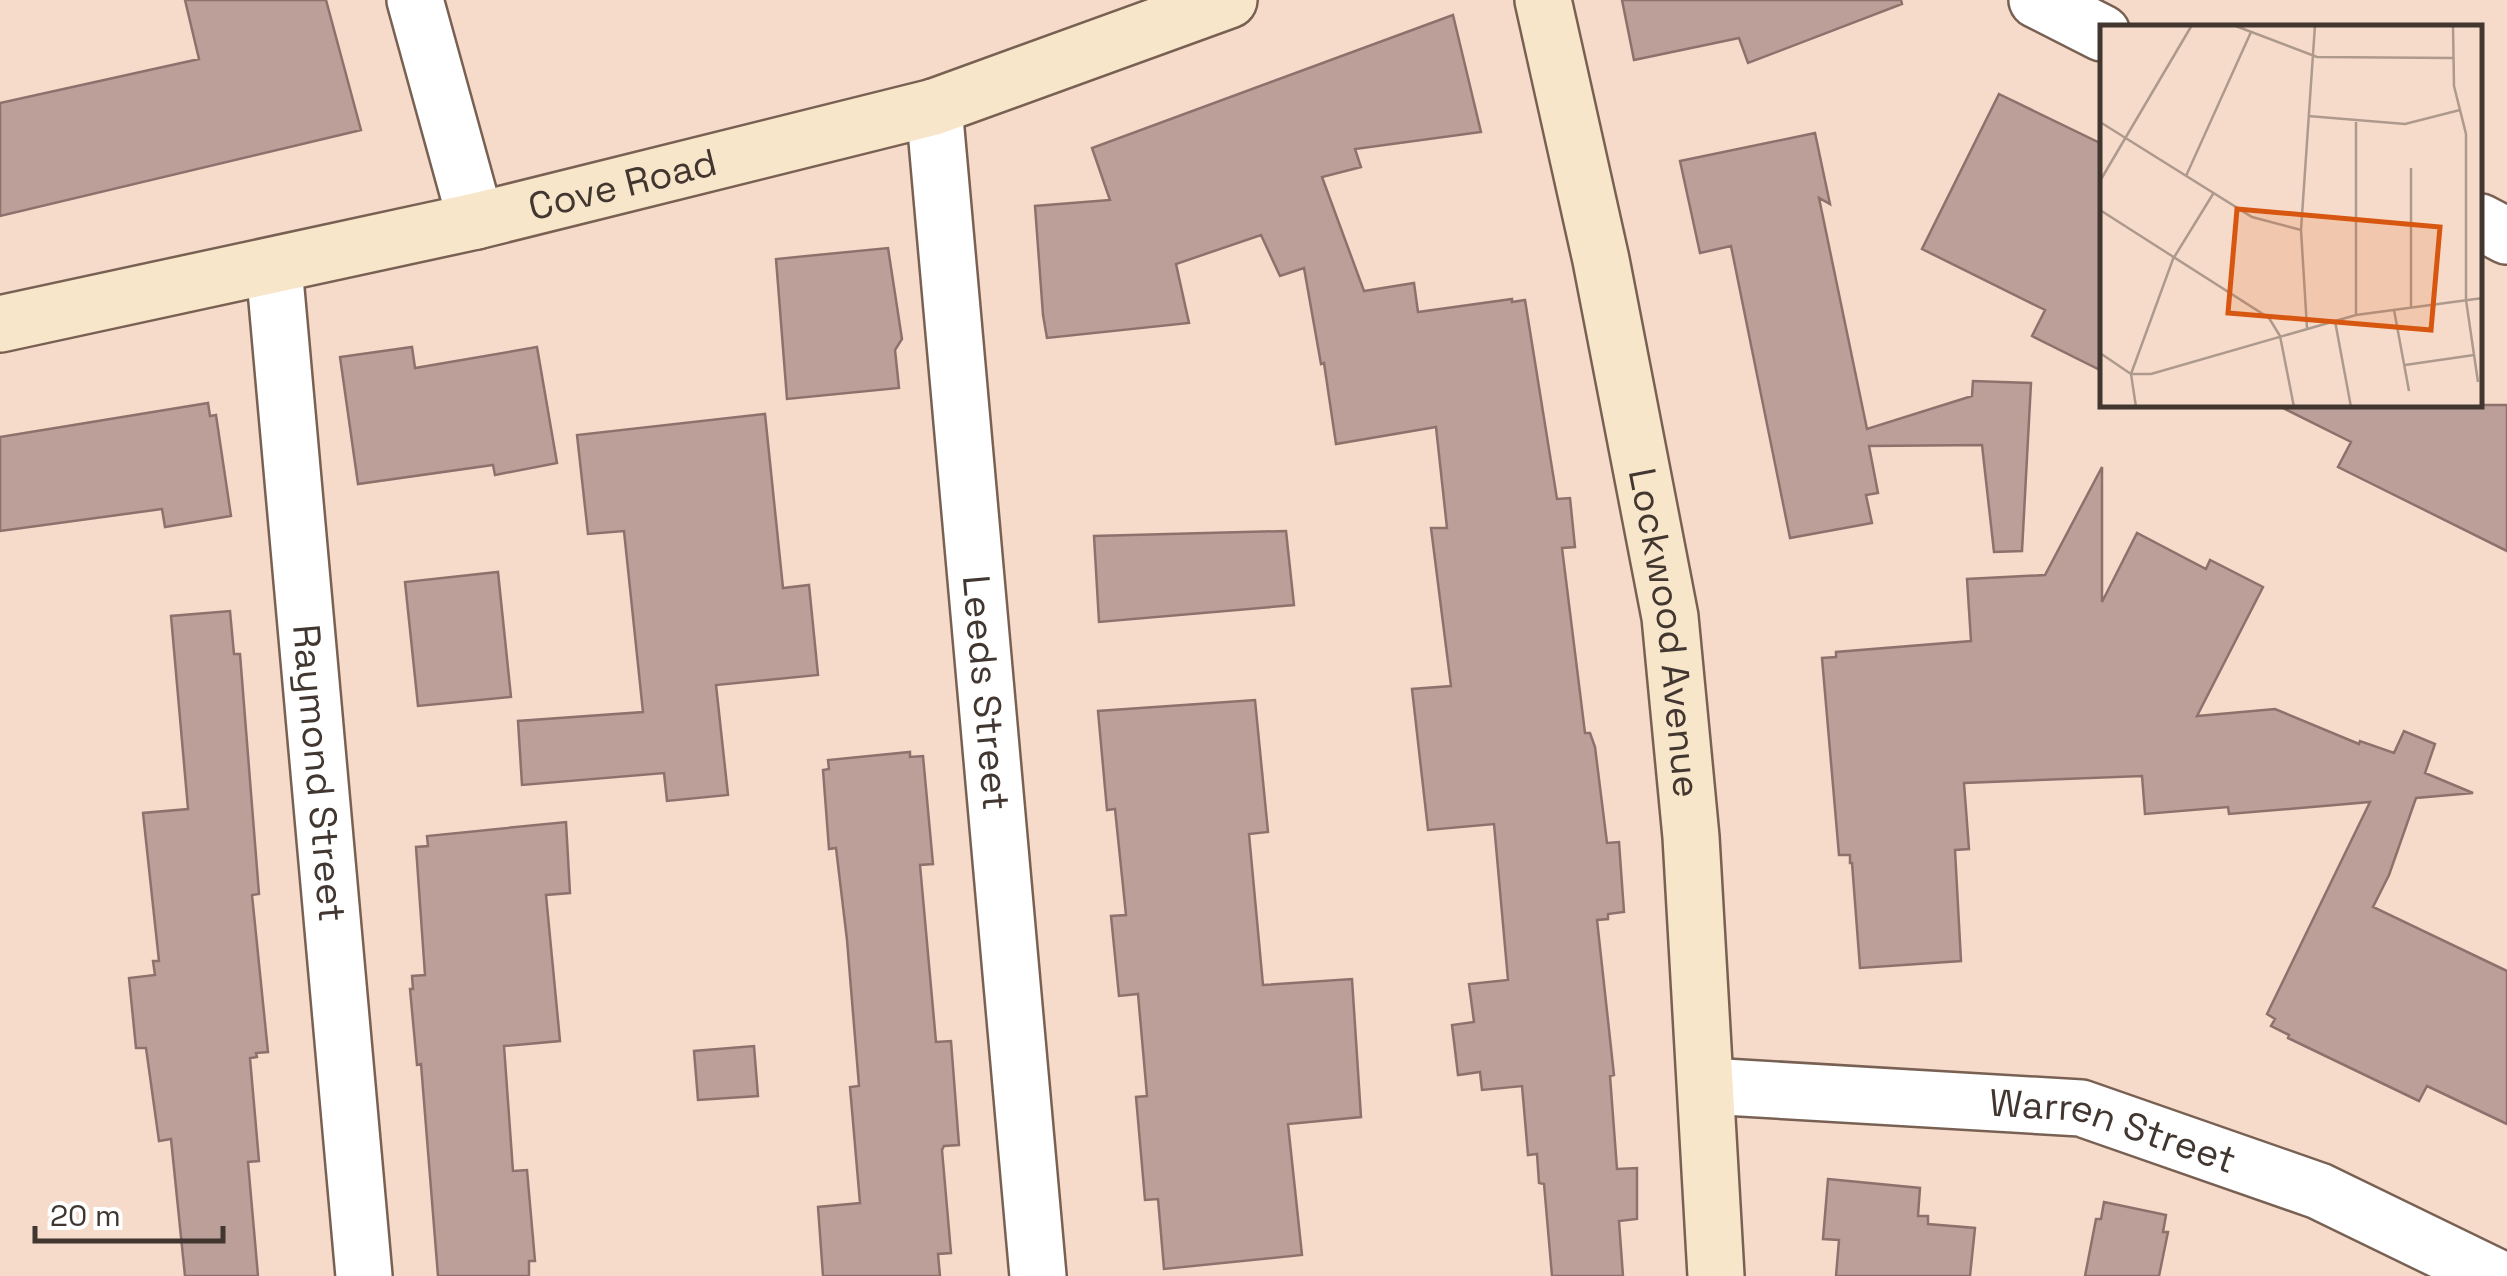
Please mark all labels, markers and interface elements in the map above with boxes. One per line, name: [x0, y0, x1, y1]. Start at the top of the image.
inset map: [2100, 25, 2482, 408]
street label: Cove Road: [523, 138, 722, 231]
street label: Lockwood Avenue: [1618, 464, 1711, 800]
street label: Leeds Street: [952, 573, 1020, 812]
street label: Raymond Street: [282, 622, 356, 924]
street label: Warren Street: [1988, 1079, 2242, 1184]
scale bar: [35, 1181, 222, 1243]
text: 20 m: [50, 1196, 121, 1235]

